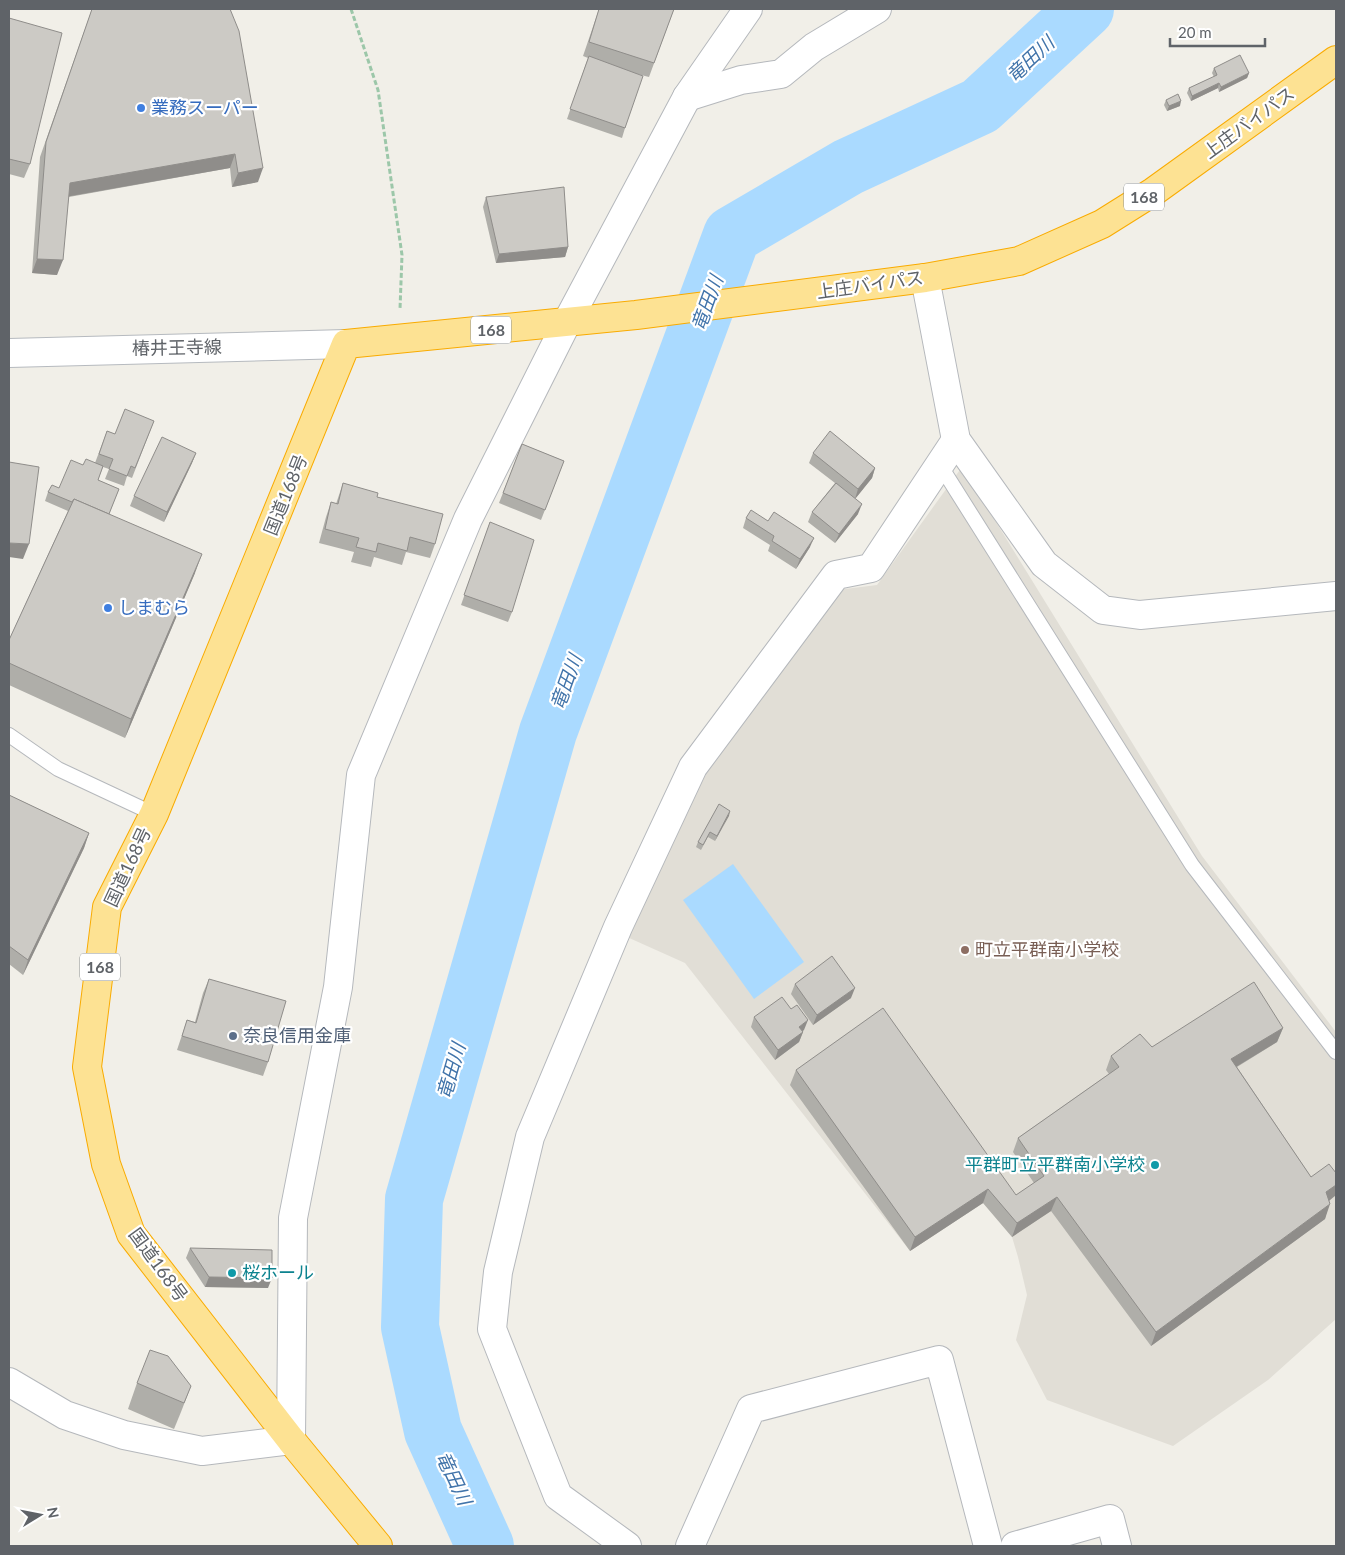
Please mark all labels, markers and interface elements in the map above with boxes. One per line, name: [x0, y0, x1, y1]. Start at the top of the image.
scale bar: [1170, 15, 1265, 47]
text: 20 m: [1178, 23, 1212, 41]
water label: 竜田川: [1001, 29, 1060, 86]
street label: 上庄バイパス: [1198, 82, 1298, 163]
place label: 業務スーパー: [151, 96, 259, 118]
marker: 業務スーパー: [135, 102, 147, 114]
road number: 168: [1124, 183, 1164, 210]
street label: 上庄バイパス: [815, 266, 925, 302]
water label: 竜田川: [686, 270, 728, 334]
road number: 168: [471, 316, 511, 344]
street label: 椿井王寺線: [132, 335, 222, 359]
street label: 国道168号: [259, 451, 311, 538]
place label: しまむら: [118, 596, 190, 618]
marker: しまむら: [102, 602, 114, 614]
water label: 竜田川: [545, 649, 587, 713]
street label: 国道168号: [99, 823, 155, 910]
place label: 町立平群南小学校: [975, 938, 1119, 960]
marker: 町立平群南小学校: [959, 944, 971, 956]
road number: 168: [80, 954, 120, 980]
place label: 奈良信用金庫: [243, 1024, 351, 1046]
marker: 奈良信用金庫: [227, 1030, 239, 1042]
water label: 竜田川: [432, 1038, 470, 1101]
place label: 平群町立平群南小学校: [965, 1153, 1145, 1175]
marker: 平群町立平群南小学校: [1149, 1159, 1161, 1171]
street label: 国道168号: [125, 1223, 193, 1305]
place label: 桜ホール: [242, 1261, 314, 1283]
marker: 桜ホール: [226, 1267, 238, 1279]
water label: 竜田川: [432, 1447, 478, 1510]
north arrow: [15, 1490, 65, 1540]
text: N: [44, 1506, 63, 1519]

